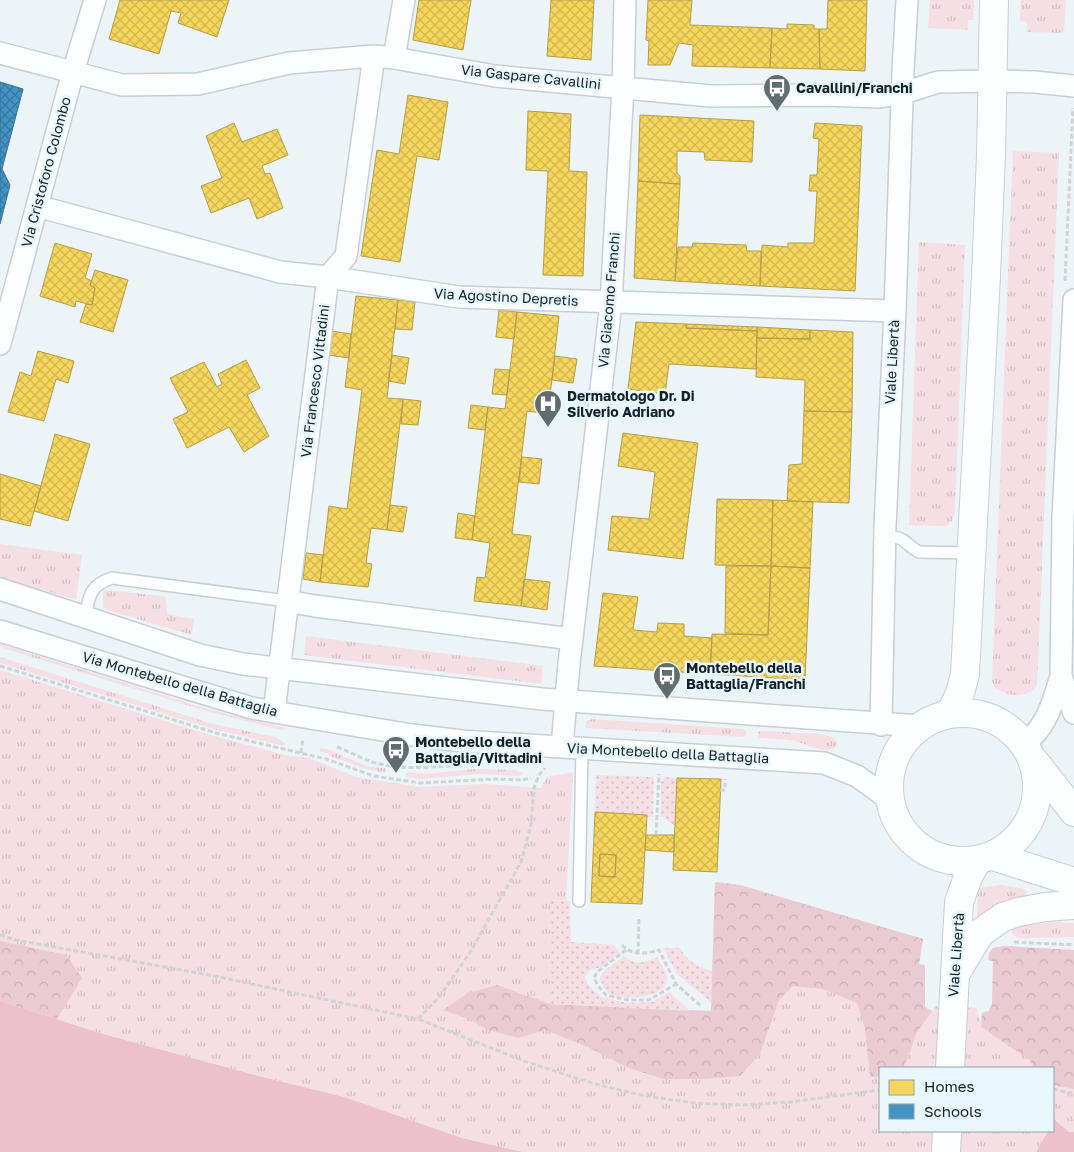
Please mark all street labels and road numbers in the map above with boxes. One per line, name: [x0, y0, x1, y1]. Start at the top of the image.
street label: Via Gaspare Cavallini: [460, 61, 602, 92]
street label: Via Cristoforo Colombo: [17, 95, 74, 249]
street label: Via Giacomo Franchi: [594, 231, 623, 369]
street label: Via Agostino Depretis: [433, 284, 579, 309]
street label: Via Francesco Vittadini: [297, 303, 332, 459]
street label: Viale Libertà: [881, 319, 902, 405]
street label: Via Montebello della Battaglia: [80, 647, 280, 720]
street label: Via Montebello della Battaglia: [566, 739, 770, 766]
street label: Viale Libertà: [944, 912, 967, 998]

